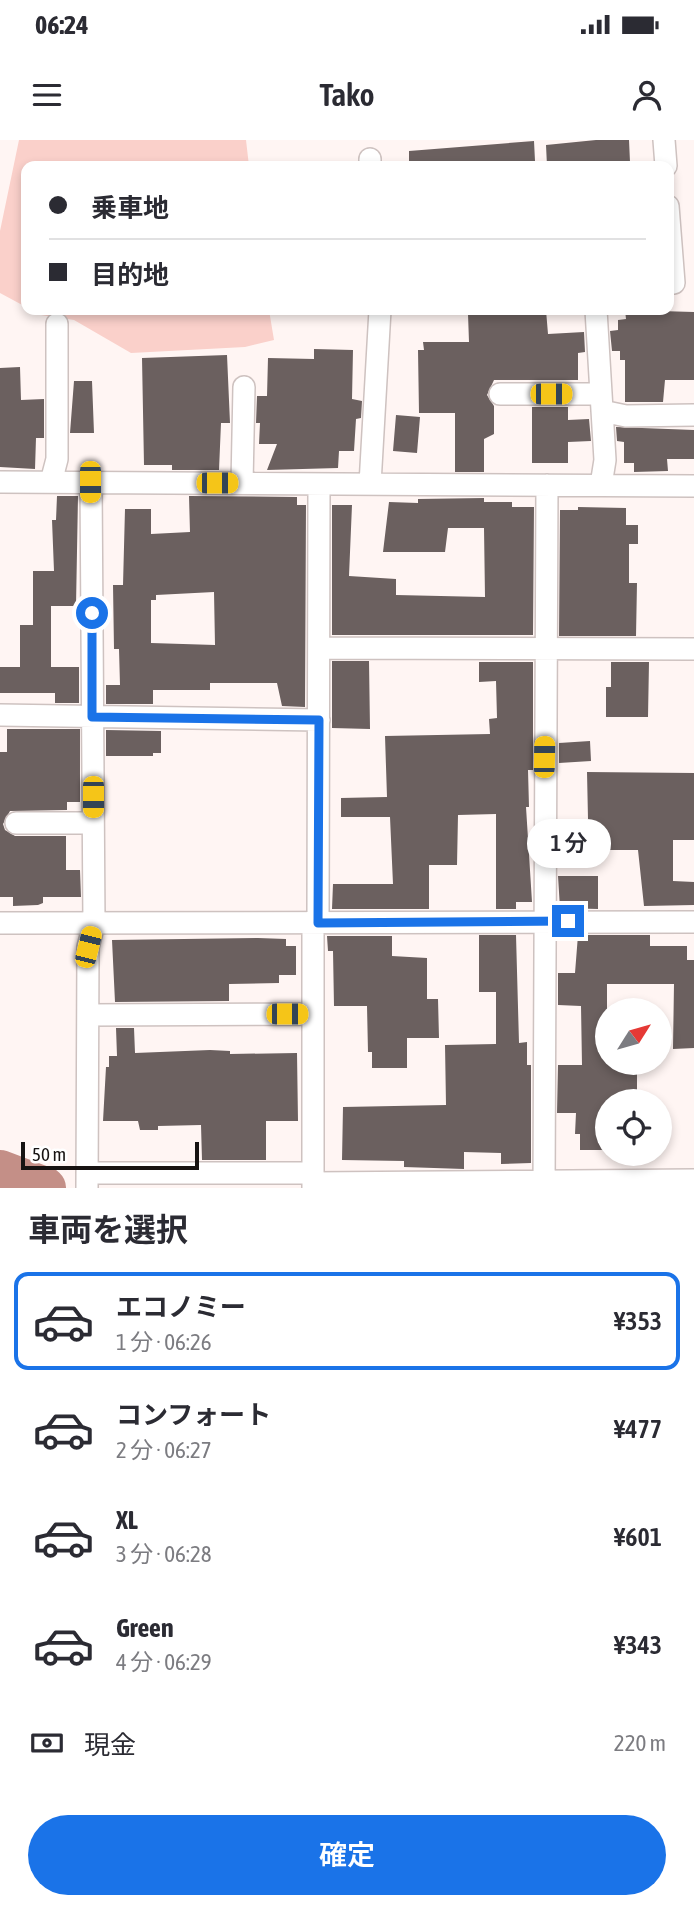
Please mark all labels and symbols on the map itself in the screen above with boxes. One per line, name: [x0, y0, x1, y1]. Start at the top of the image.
car: [531, 384, 573, 405]
car: [80, 461, 101, 503]
car: [197, 473, 239, 494]
route start: [76, 597, 108, 629]
car: [534, 736, 555, 778]
car: [83, 776, 104, 818]
callout: 1 分: [526, 820, 610, 868]
route end: [552, 905, 584, 937]
car: [73, 924, 104, 970]
north arrow: [595, 998, 672, 1074]
car: [267, 1004, 309, 1025]
scale bar: [21, 1139, 200, 1171]

